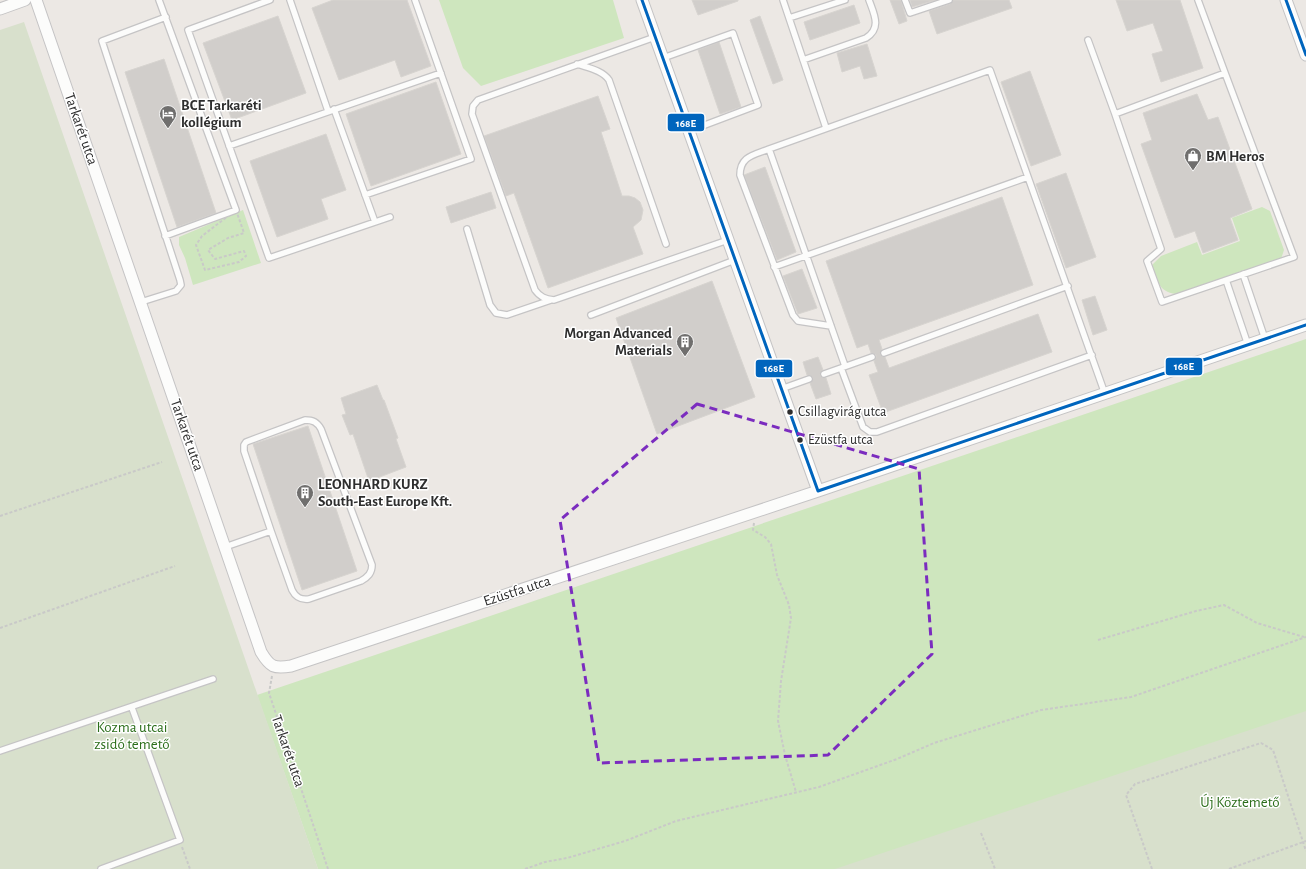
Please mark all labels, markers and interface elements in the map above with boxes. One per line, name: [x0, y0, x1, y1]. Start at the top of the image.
street label: Tarkarét utca: [62, 91, 100, 167]
place label: BCE Tarkaréti kollégium: [181, 98, 262, 130]
hotel icon: BCE Tarkaréti kollégium: [158, 104, 178, 129]
line badge: 168E: [667, 113, 705, 132]
text: 168E: [676, 118, 697, 129]
shop icon: BM Heros: [1183, 146, 1203, 171]
place label: BM Heros: [1206, 149, 1265, 164]
place label: Morgan Advanced Materials: [564, 326, 672, 358]
building icon: Morgan Advanced Materials: [675, 332, 695, 357]
line badge: 168E: [1165, 357, 1203, 376]
line badge: 168E: [755, 359, 793, 378]
text: 168E: [1174, 361, 1195, 372]
text: 168E: [764, 363, 785, 374]
street label: Tarkarét utca: [168, 397, 206, 473]
place label: Csillagvirág utca: [798, 405, 887, 419]
marker: Csillagvirág utca: [785, 407, 795, 417]
place label: Ezüstfa utca: [808, 433, 874, 447]
marker: Ezüstfa utca: [795, 435, 805, 445]
place label: LEONHARD KURZ South-East Europe Kft.: [318, 477, 452, 509]
building icon: LEONHARD KURZ South-East Europe Kft.: [295, 483, 315, 508]
street label: Ezüstfa utca: [482, 573, 553, 609]
street label: Tarkarét utca: [269, 713, 307, 789]
park label: Kozma utcai zsidó temető: [94, 720, 170, 752]
park label: Új Köztemető: [1200, 793, 1280, 810]

